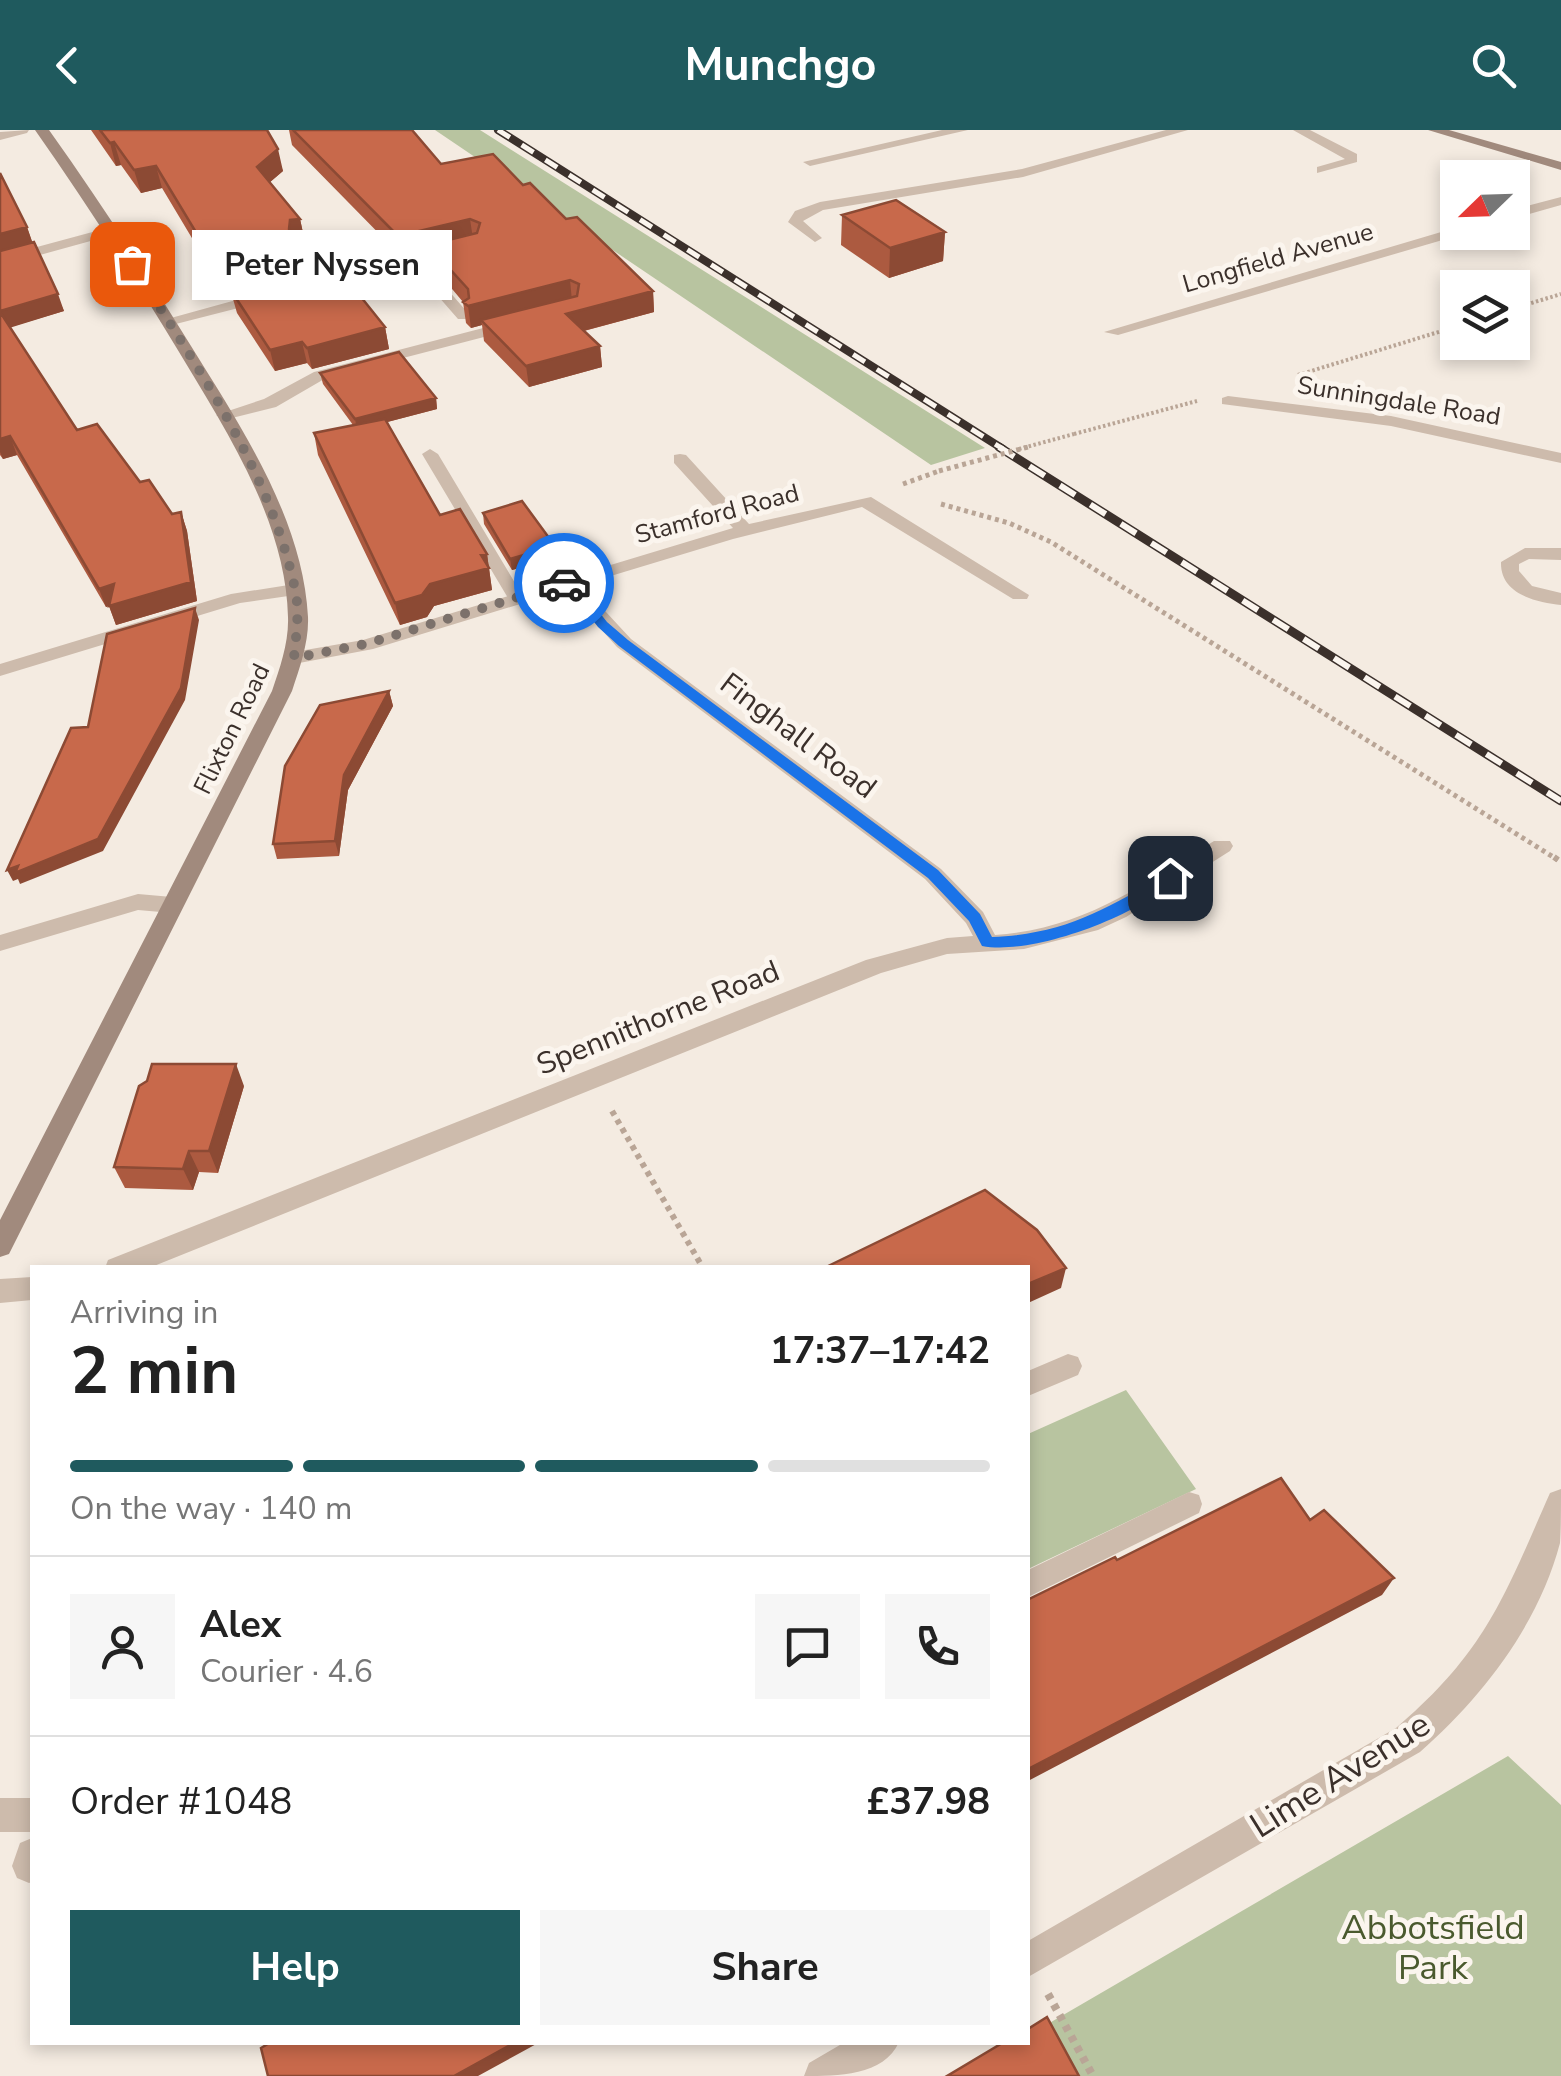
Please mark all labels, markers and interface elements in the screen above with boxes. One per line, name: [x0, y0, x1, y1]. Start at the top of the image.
text: Munchgo: [684, 35, 877, 96]
icon: back: [40, 38, 95, 93]
icon: search: [1466, 38, 1521, 93]
north arrow: [1440, 160, 1530, 250]
map controls: [1440, 160, 1530, 360]
street label: Longfield Avenue: [1179, 215, 1377, 301]
pin: [90, 222, 175, 307]
callout: Peter Nyssen: [192, 229, 452, 299]
icon: bag: [105, 237, 160, 292]
text: Peter Nyssen: [224, 243, 420, 286]
button: layers: [1440, 270, 1530, 360]
street label: Sunningdale Road: [1295, 368, 1503, 434]
street label: Stamford Road: [631, 476, 803, 552]
courier: [514, 533, 614, 633]
icon: car: [537, 556, 592, 611]
street label: Flixton Road: [186, 658, 278, 800]
street label: Finghall Road: [711, 664, 885, 808]
pin: [1128, 836, 1213, 921]
icon: home: [1143, 851, 1198, 906]
street label: Spennithorne Road: [531, 951, 785, 1085]
text: Arriving in: [70, 1291, 218, 1334]
text: 17:37–17:42: [770, 1325, 990, 1376]
text: 2 min: [70, 1327, 238, 1416]
text: On the way · 140 m: [70, 1487, 352, 1530]
button: person: [70, 1594, 175, 1699]
button: chat: [755, 1594, 860, 1699]
button: phone: [885, 1594, 990, 1699]
text: Alex: [200, 1599, 281, 1650]
text: Courier · 4.6: [200, 1650, 373, 1693]
street label: Lime Avenue: [1241, 1701, 1439, 1849]
text: Order #1048: [70, 1776, 292, 1827]
text: £37.98: [867, 1776, 990, 1827]
park label: Abbotsfield Park: [1341, 1904, 1525, 1991]
button: Help: [70, 1910, 520, 2025]
button: Share: [540, 1910, 990, 2025]

